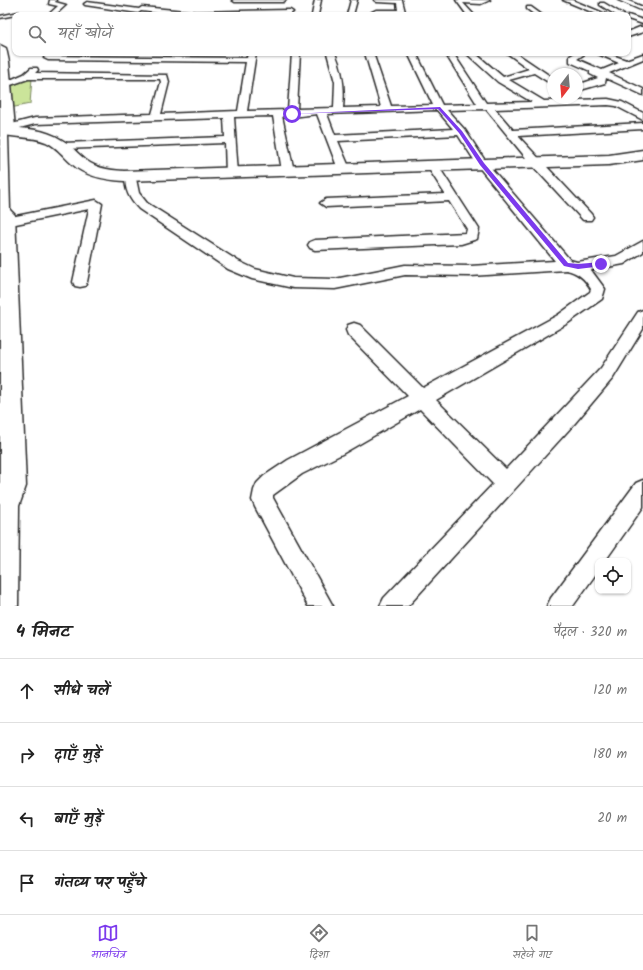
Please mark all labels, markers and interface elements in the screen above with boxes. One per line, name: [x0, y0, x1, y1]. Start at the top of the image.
search box: [12, 12, 631, 56]
text: यहाँ खोजें: [58, 22, 112, 46]
icon: search: [26, 23, 48, 45]
north arrow: [547, 68, 583, 104]
route start: [283, 105, 301, 123]
route end: [592, 255, 610, 273]
map controls: [595, 558, 631, 594]
button: locate: [595, 558, 631, 594]
text: 4 मिनट: [16, 619, 70, 646]
text: पैदल · 320 m: [553, 622, 627, 643]
text: सीधे चलें: [54, 679, 109, 703]
icon: ahead: [16, 680, 38, 702]
text: 120 m: [593, 680, 627, 701]
text: दाएँ मुड़ें: [54, 743, 101, 767]
icon: right: [16, 744, 38, 766]
text: 180 m: [593, 744, 627, 765]
text: बाएँ मुड़ें: [54, 807, 102, 831]
icon: left: [16, 808, 38, 830]
text: 20 m: [597, 808, 627, 829]
text: गंतव्य पर पहुँचे: [54, 871, 145, 895]
icon: arrive: [16, 872, 38, 894]
tab: मानचित्र: [91, 922, 125, 964]
tab: दिशा: [308, 922, 330, 964]
tab: सहेजे गए: [512, 922, 552, 964]

